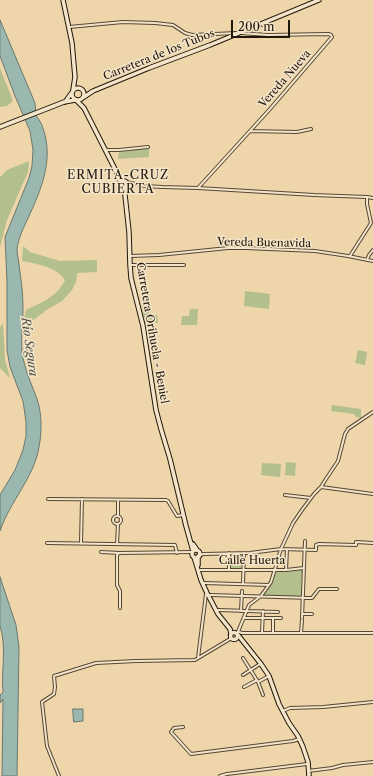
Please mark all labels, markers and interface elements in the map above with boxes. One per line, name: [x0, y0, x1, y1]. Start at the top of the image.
scale bar: [233, 12, 292, 38]
text: 200 m: [238, 19, 275, 34]
street label: Carretera de los Tubos: [101, 27, 217, 83]
street label: Vereda Nueva: [256, 47, 314, 111]
district label: ERMITA-CRUZ CUBIERTA: [67, 169, 169, 197]
street label: Vereda Buenavida: [217, 236, 311, 250]
street label: Carretera Orihuela - Beniel: [133, 261, 171, 405]
water label: Río Segura: [18, 317, 40, 377]
street label: Calle Huerta: [219, 554, 285, 568]

